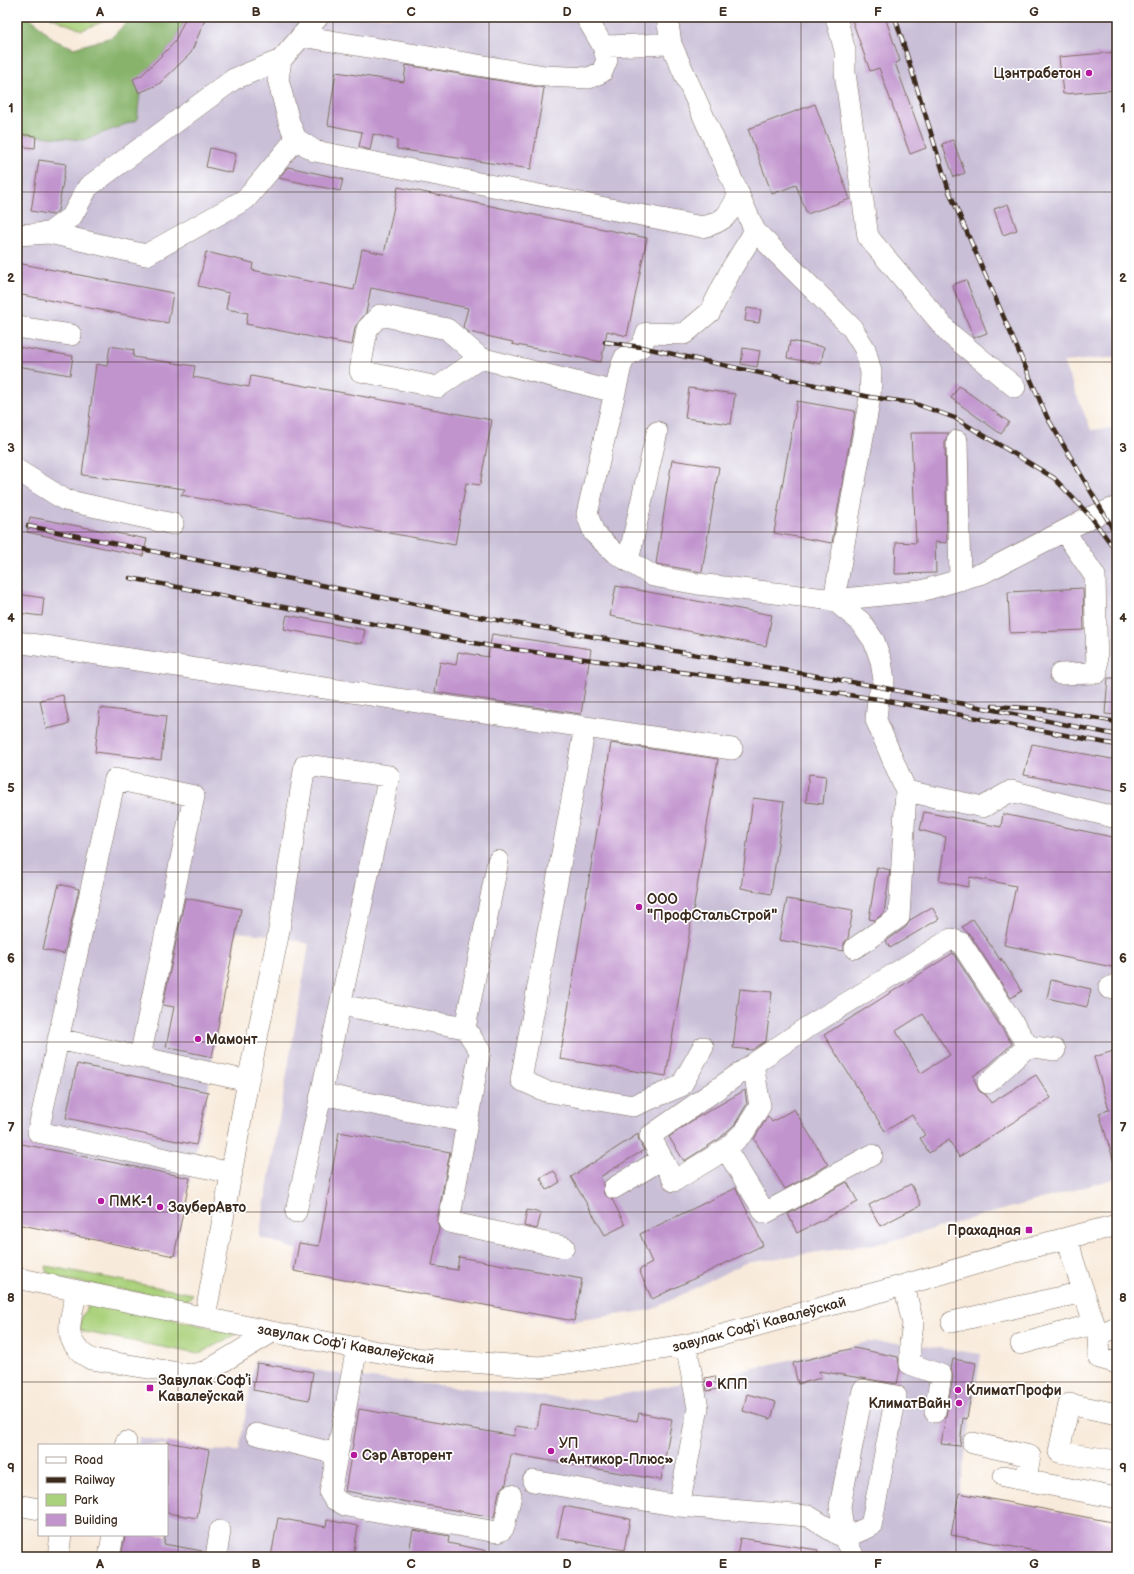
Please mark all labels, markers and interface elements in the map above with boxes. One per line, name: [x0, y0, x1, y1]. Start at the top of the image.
text: A: [95, 4, 104, 20]
text: B: [251, 4, 261, 20]
text: C: [406, 4, 416, 20]
text: D: [562, 4, 572, 20]
text: E: [719, 4, 728, 20]
text: F: [874, 4, 882, 20]
text: G: [1029, 4, 1039, 20]
place label: Цэнтрабетон: [994, 65, 1081, 82]
marker: Цэнтрабетон: [1084, 68, 1094, 78]
text: 1: [8, 100, 14, 116]
text: 1: [1120, 100, 1126, 116]
text: 2: [7, 270, 15, 286]
text: 2: [1119, 270, 1127, 286]
text: 3: [7, 440, 15, 456]
text: 3: [1119, 440, 1127, 456]
text: 4: [7, 610, 15, 626]
text: 4: [1119, 610, 1127, 626]
text: 5: [7, 780, 15, 796]
text: 5: [1119, 780, 1127, 796]
place label: ООО "ПрофСтальСтрой": [647, 891, 777, 924]
marker: ООО "ПрофСтальСтрой": [634, 902, 644, 912]
text: 6: [7, 950, 15, 966]
text: 6: [1119, 950, 1127, 966]
place label: Мамонт: [206, 1031, 258, 1048]
marker: Мамонт: [193, 1034, 203, 1044]
text: 7: [7, 1120, 15, 1136]
text: 7: [1119, 1120, 1127, 1136]
place label: ПМК-1: [109, 1193, 152, 1210]
marker: ПМК-1: [96, 1196, 106, 1206]
place label: ЗауберАвто: [168, 1199, 247, 1216]
marker: ЗауберАвто: [155, 1202, 165, 1212]
place label: Прахадная: [947, 1222, 1021, 1239]
marker: Прахадная: [1024, 1225, 1034, 1235]
text: 8: [7, 1290, 15, 1306]
text: 8: [1119, 1290, 1127, 1306]
street label: завулак Софʼі Кавалеўскай: [670, 1293, 848, 1356]
street label: завулак Софʼі Кавалеўскай: [256, 1321, 436, 1368]
place label: Завулак Софʼі Кавалеўскай: [158, 1372, 251, 1405]
place label: КПП: [717, 1376, 748, 1393]
marker: КПП: [704, 1379, 714, 1389]
place label: КлиматПрофи: [966, 1382, 1062, 1399]
marker: Завулак Софʼі Кавалеўскай: [145, 1383, 155, 1393]
marker: КлиматПрофи: [953, 1385, 963, 1395]
place label: КлиматВайн: [869, 1395, 951, 1412]
marker: КлиматВайн: [954, 1398, 964, 1408]
place label: УП «Антикор-Плюс»: [559, 1435, 674, 1468]
legend: [38, 1444, 168, 1536]
marker: УП «Антикор-Плюс»: [546, 1446, 556, 1456]
place label: Сэр Авторент: [362, 1447, 453, 1464]
marker: Сэр Авторент: [349, 1450, 359, 1460]
text: Road: [74, 1453, 103, 1468]
text: 9: [7, 1460, 15, 1476]
text: 9: [1119, 1460, 1127, 1476]
text: Railway: [74, 1473, 116, 1488]
text: Park: [74, 1493, 98, 1508]
text: Building: [74, 1513, 118, 1528]
text: A: [95, 1556, 104, 1572]
text: B: [251, 1556, 261, 1572]
text: C: [406, 1556, 416, 1572]
text: D: [562, 1556, 572, 1572]
text: E: [719, 1556, 728, 1572]
text: F: [874, 1556, 882, 1572]
text: G: [1029, 1556, 1039, 1572]

